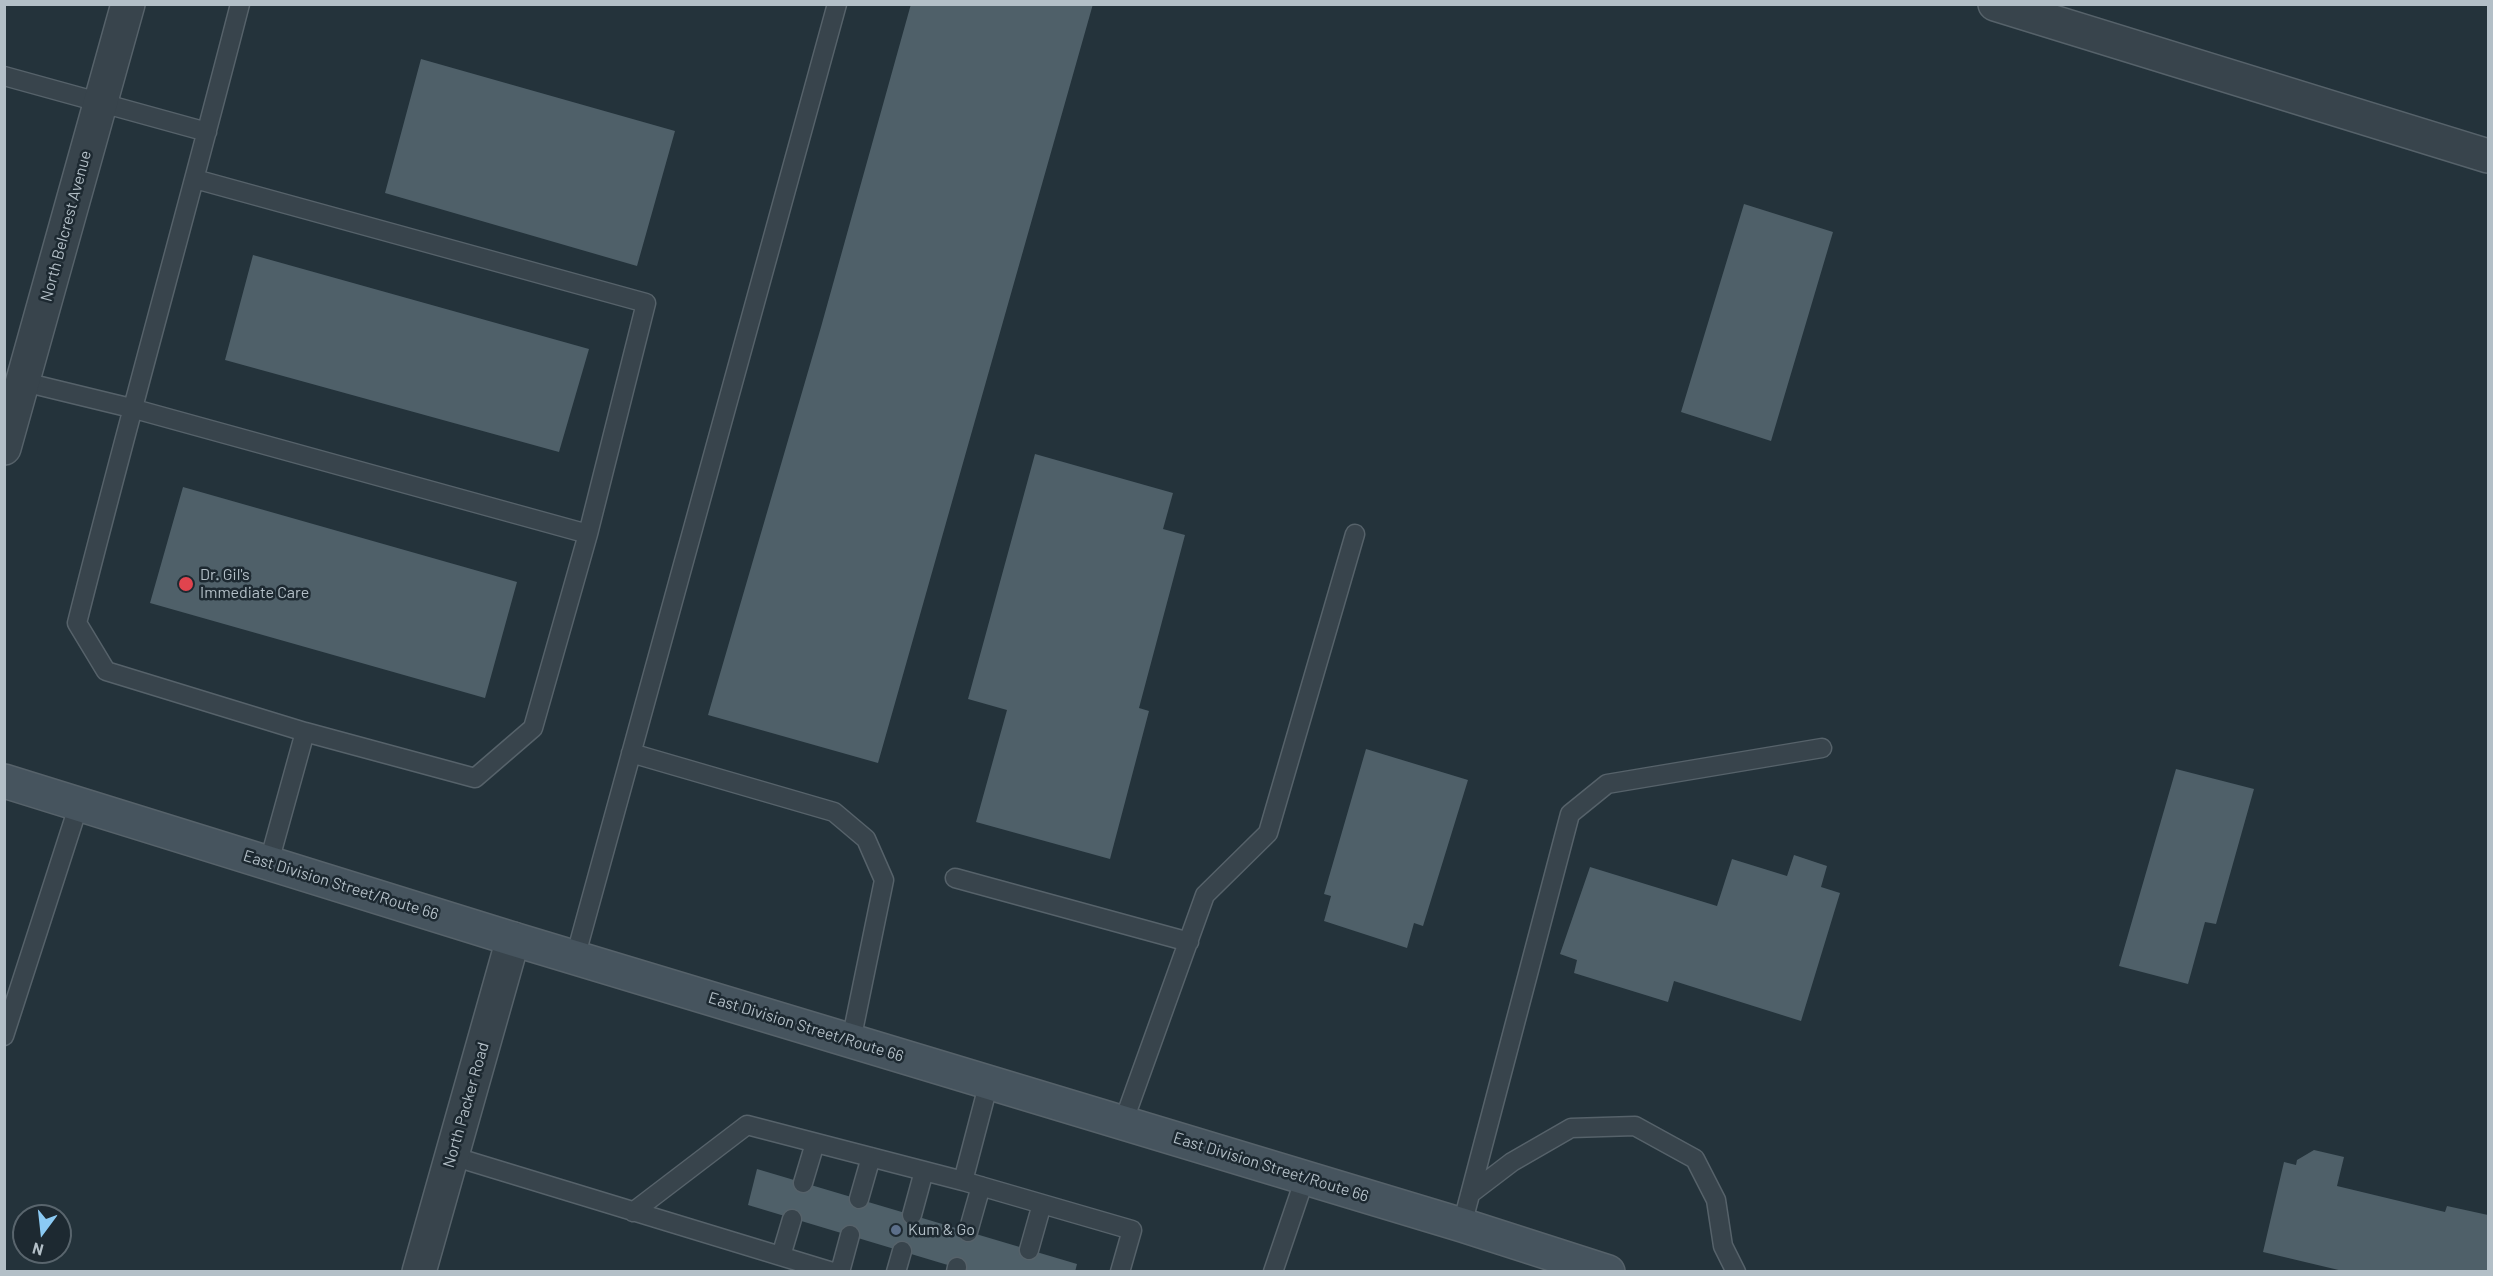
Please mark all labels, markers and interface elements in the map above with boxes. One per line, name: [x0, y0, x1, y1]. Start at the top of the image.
street label: North Belcrest Avenue: [37, 148, 95, 304]
place label: Dr. Gil's Immediate Care: [200, 565, 309, 603]
marker: Dr. Gil's Immediate Care: [177, 575, 195, 593]
street label: East Division Street/Route 66: [241, 846, 441, 924]
street label: East Division Street/Route 66: [706, 988, 906, 1066]
street label: North Packer Road: [439, 1040, 493, 1170]
street label: East Division Street/Route 66: [1171, 1128, 1371, 1206]
north arrow: [12, 1204, 72, 1264]
place label: Kum & Go: [908, 1220, 975, 1240]
marker: Kum & Go: [889, 1223, 903, 1237]
text: N: [30, 1239, 45, 1260]

